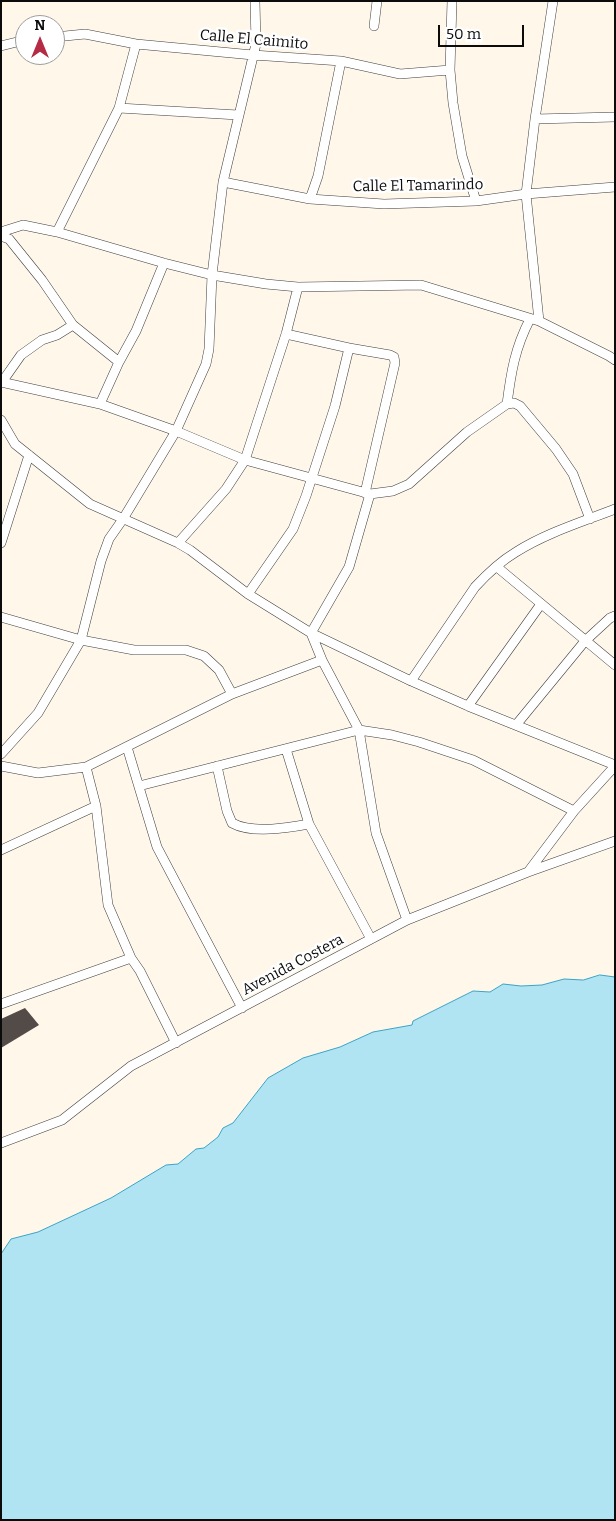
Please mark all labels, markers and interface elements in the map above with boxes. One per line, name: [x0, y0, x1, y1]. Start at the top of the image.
north arrow: [15, 15, 65, 65]
scale bar: [441, 15, 527, 47]
text: N: [35, 17, 45, 34]
text: 50 m: [446, 25, 481, 43]
street label: Calle El Caimito: [199, 26, 309, 54]
street label: Calle El Tamarindo: [353, 176, 483, 196]
street label: Avenida Costera: [239, 931, 347, 999]

